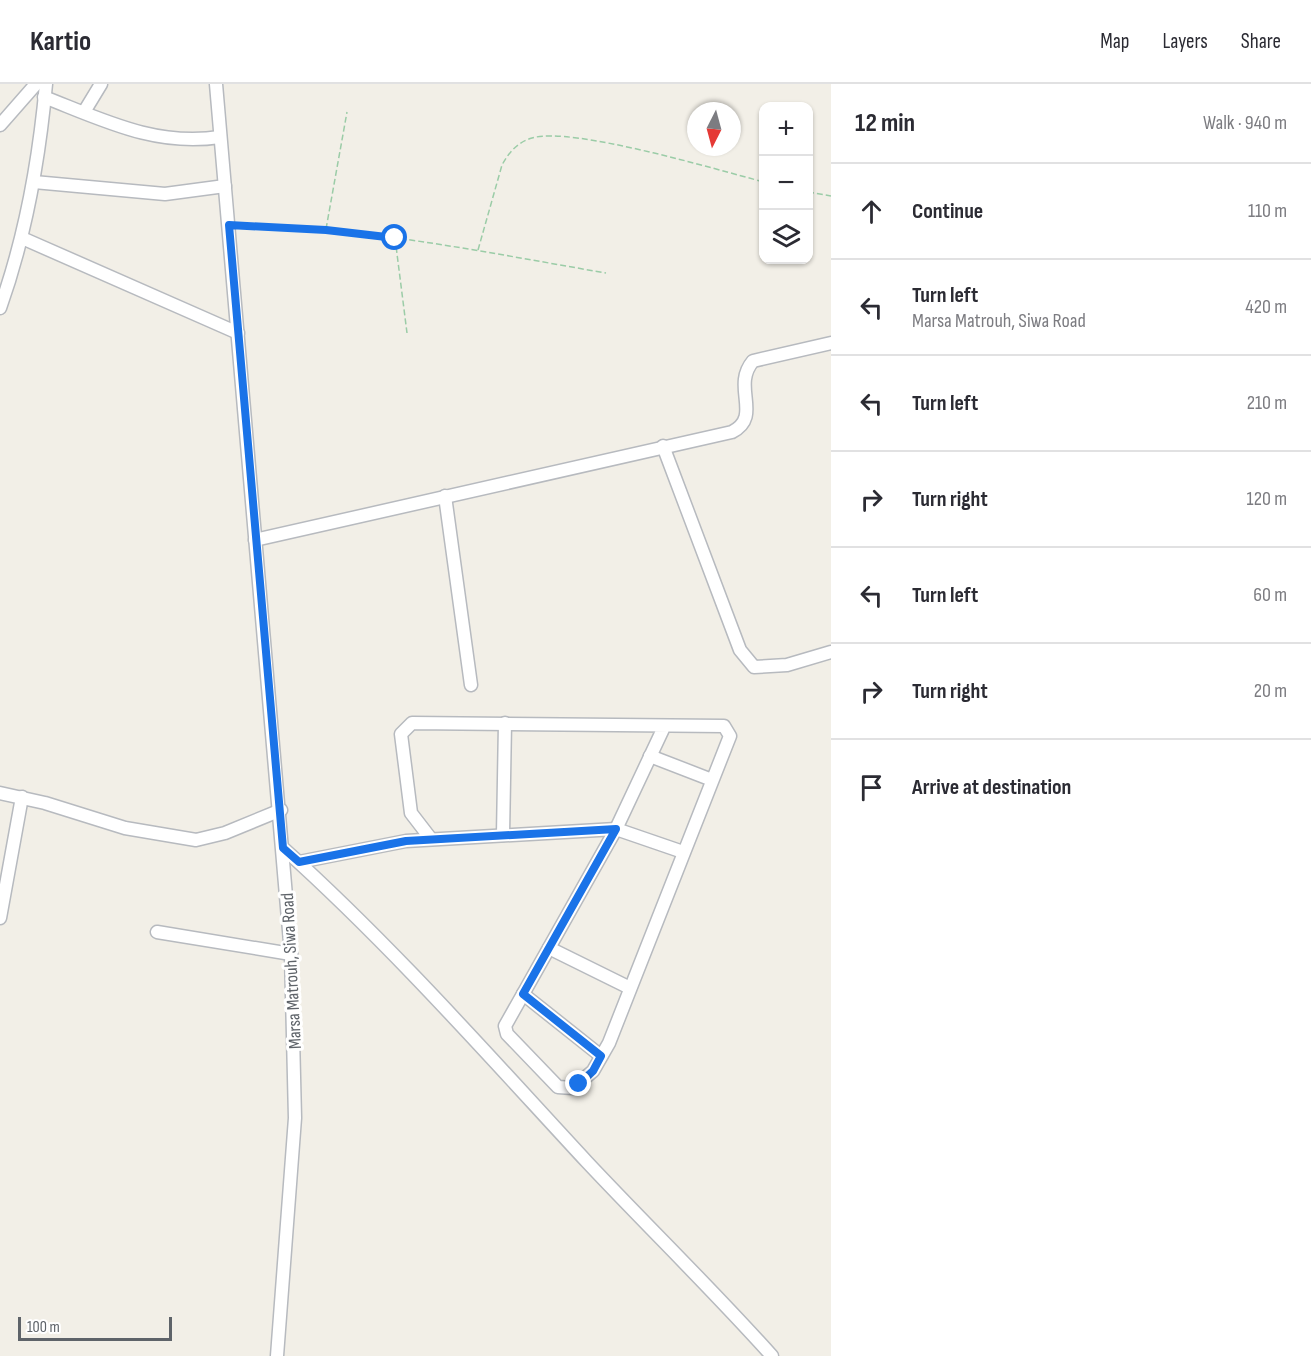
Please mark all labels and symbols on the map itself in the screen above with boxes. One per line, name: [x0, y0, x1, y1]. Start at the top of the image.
north arrow: [687, 102, 741, 156]
route start: [381, 224, 407, 250]
street label: Marsa Matrouh, Siwa Road: [277, 892, 306, 1050]
route end: [565, 1070, 591, 1096]
scale bar: [18, 1314, 172, 1342]

